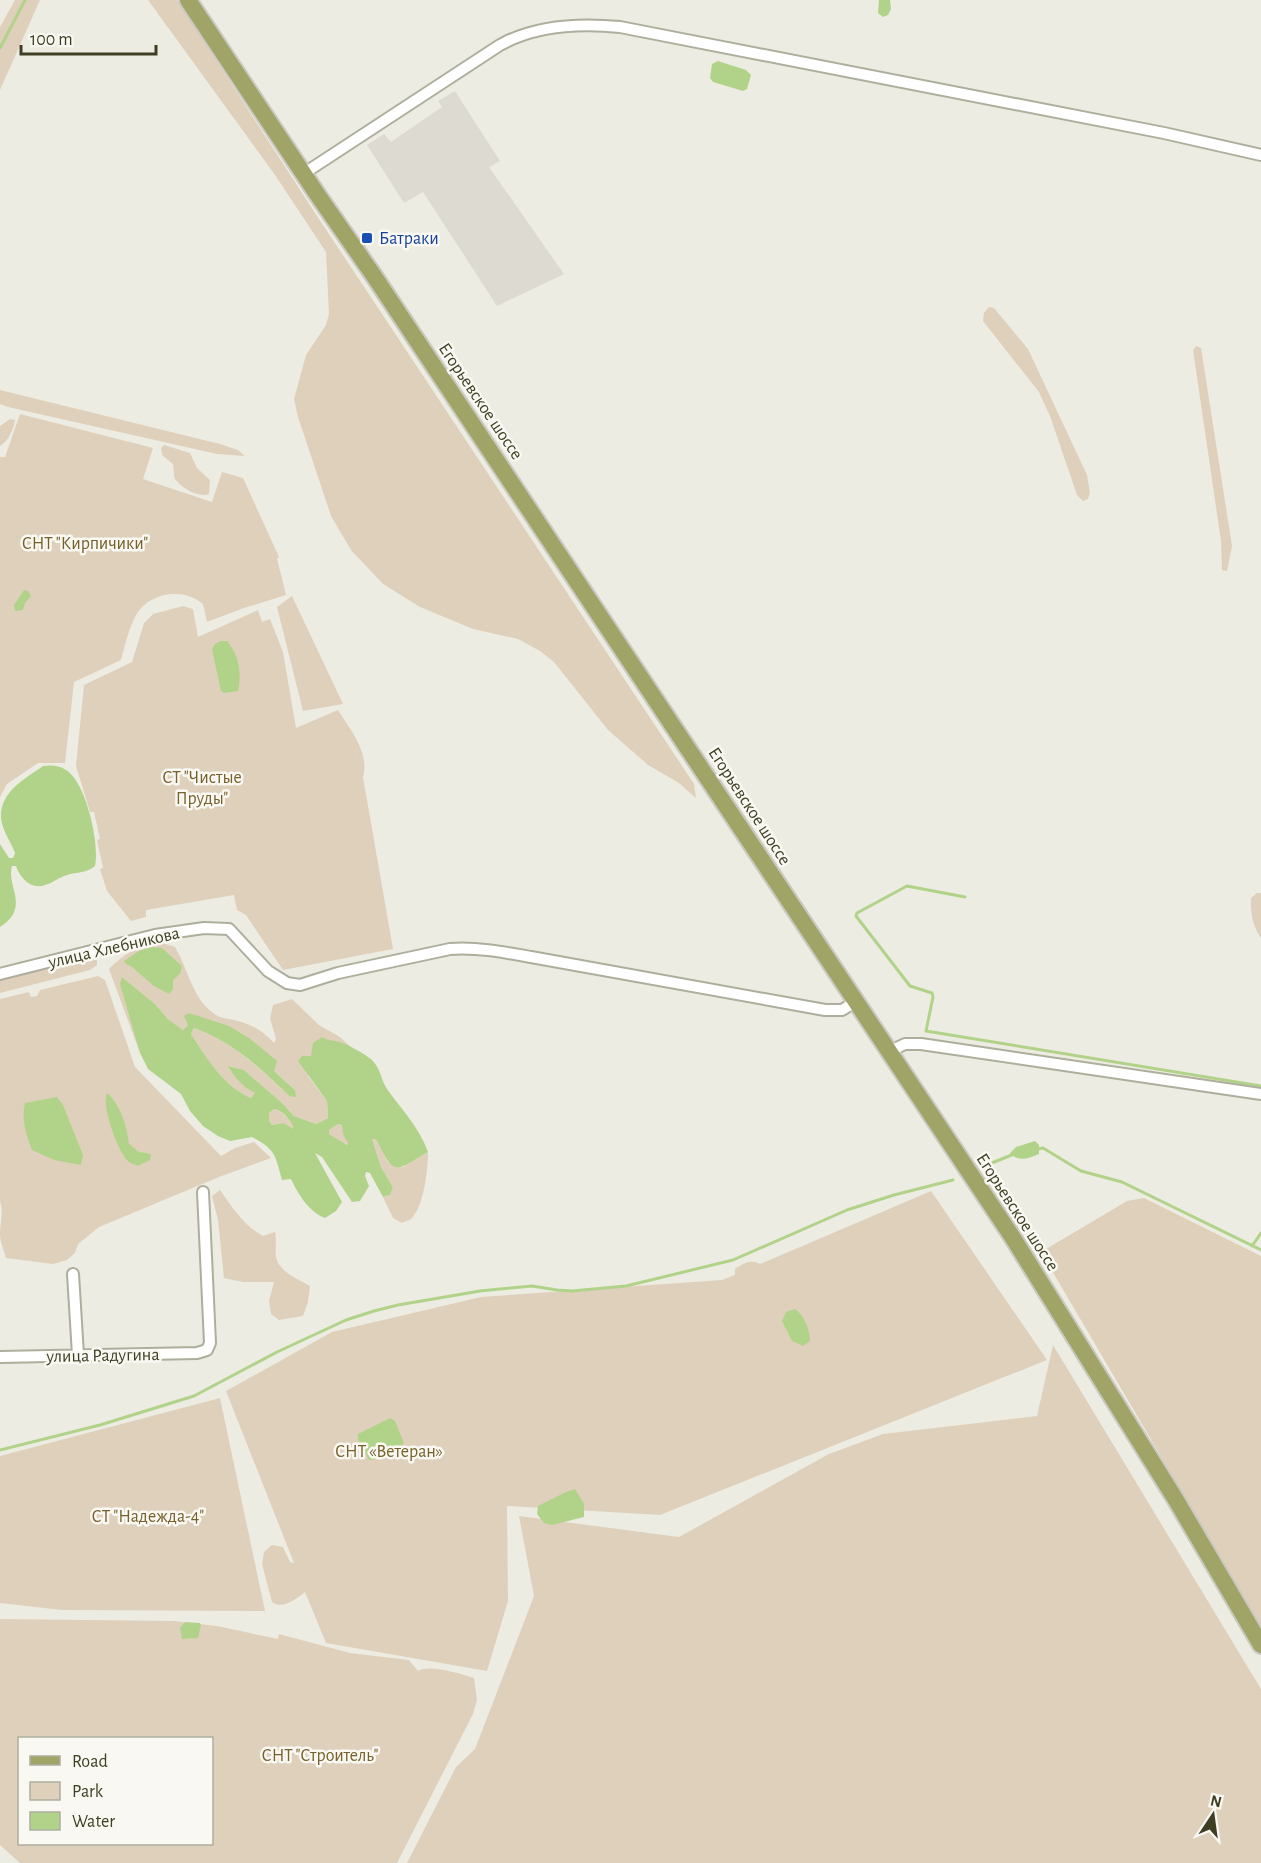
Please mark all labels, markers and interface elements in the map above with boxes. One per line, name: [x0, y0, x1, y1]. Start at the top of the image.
scale bar: [21, 18, 156, 56]
text: 100 m: [30, 31, 73, 49]
place label: Батраки: [379, 230, 439, 248]
marker: Батраки: [360, 231, 374, 245]
street label: Егорьевское шоссе: [435, 340, 526, 463]
park label: СНТ "Кирпичики": [22, 535, 148, 553]
street label: Егорьевское шоссе: [704, 744, 794, 869]
park label: СТ "Чистые Пруды": [162, 769, 242, 808]
street label: улица Хлебникова: [46, 923, 181, 972]
street label: Егорьевское шоссе: [972, 1150, 1062, 1275]
street label: улица Радугина: [45, 1346, 160, 1366]
park label: СНТ «Ветеран»: [335, 1443, 443, 1461]
park label: СТ "Надежда-4": [92, 1508, 204, 1526]
legend: [18, 1737, 213, 1845]
park label: СНТ "Строитель": [262, 1747, 378, 1765]
text: Road: [72, 1753, 108, 1771]
text: Park: [72, 1783, 104, 1801]
north arrow: [1183, 1785, 1243, 1845]
text: N: [1209, 1792, 1223, 1810]
text: Water: [72, 1813, 115, 1831]

